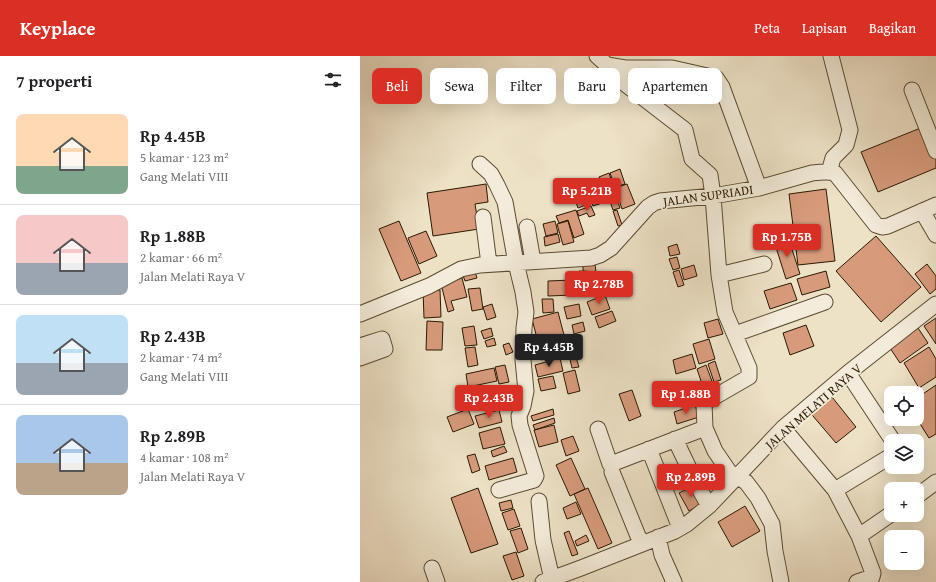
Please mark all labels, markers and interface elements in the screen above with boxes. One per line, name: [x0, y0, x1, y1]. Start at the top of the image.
text: Keyplace: [20, 14, 96, 42]
text: Peta: [754, 18, 780, 38]
text: Lapisan: [802, 18, 847, 38]
text: Bagikan: [869, 18, 916, 38]
text: 7 properti: [16, 68, 92, 93]
chip: Beli: [372, 68, 422, 104]
chip: Sewa: [430, 68, 488, 104]
chip: Filter: [496, 68, 556, 104]
chip: Baru: [564, 68, 620, 104]
chip: Apartemen: [628, 68, 722, 104]
icon: filters: [322, 69, 344, 91]
text: Rp 4.45B: [140, 123, 206, 148]
icon: home: [48, 130, 96, 178]
text: 5 kamar · 123 m²: [140, 148, 229, 167]
text: Gang Melati VIII: [140, 167, 229, 186]
pin: Rp 5.21B: [546, 178, 628, 212]
street label: JALAN SUPRIADI: [660, 180, 754, 211]
text: Rp 5.21B: [562, 181, 612, 200]
text: Rp 1.88B: [140, 223, 206, 248]
pin: Rp 1.75B: [746, 224, 828, 258]
text: Rp 1.75B: [762, 227, 812, 246]
icon: home: [48, 231, 96, 279]
text: 2 kamar · 66 m²: [140, 248, 222, 267]
text: Jalan Melati Raya V: [140, 267, 245, 286]
pin: Rp 2.78B: [558, 271, 640, 305]
text: Rp 2.78B: [574, 274, 624, 293]
text: Rp 2.43B: [140, 323, 206, 348]
icon: home: [48, 331, 96, 379]
pin: Rp 4.45B: [508, 334, 590, 368]
text: Rp 4.45B: [524, 337, 574, 356]
text: 2 kamar · 74 m²: [140, 348, 222, 367]
street label: JALAN MELATI RAYA V: [759, 359, 866, 455]
text: Gang Melati VIII: [140, 367, 229, 386]
pin: Rp 1.88B: [645, 381, 727, 415]
text: Rp 1.88B: [661, 384, 711, 403]
pin: Rp 2.43B: [448, 385, 530, 419]
map controls: [884, 386, 924, 570]
button: locate: [884, 386, 924, 426]
text: Rp 2.43B: [464, 388, 514, 407]
text: Rp 2.89B: [140, 423, 206, 448]
icon: home: [48, 431, 96, 479]
button: layers: [884, 434, 924, 474]
text: 4 kamar · 108 m²: [140, 448, 229, 467]
pin: Rp 2.89B: [650, 464, 732, 498]
text: Jalan Melati Raya V: [140, 467, 245, 486]
text: Rp 2.89B: [666, 467, 716, 486]
button: +: [884, 482, 924, 522]
button: −: [884, 530, 924, 570]

